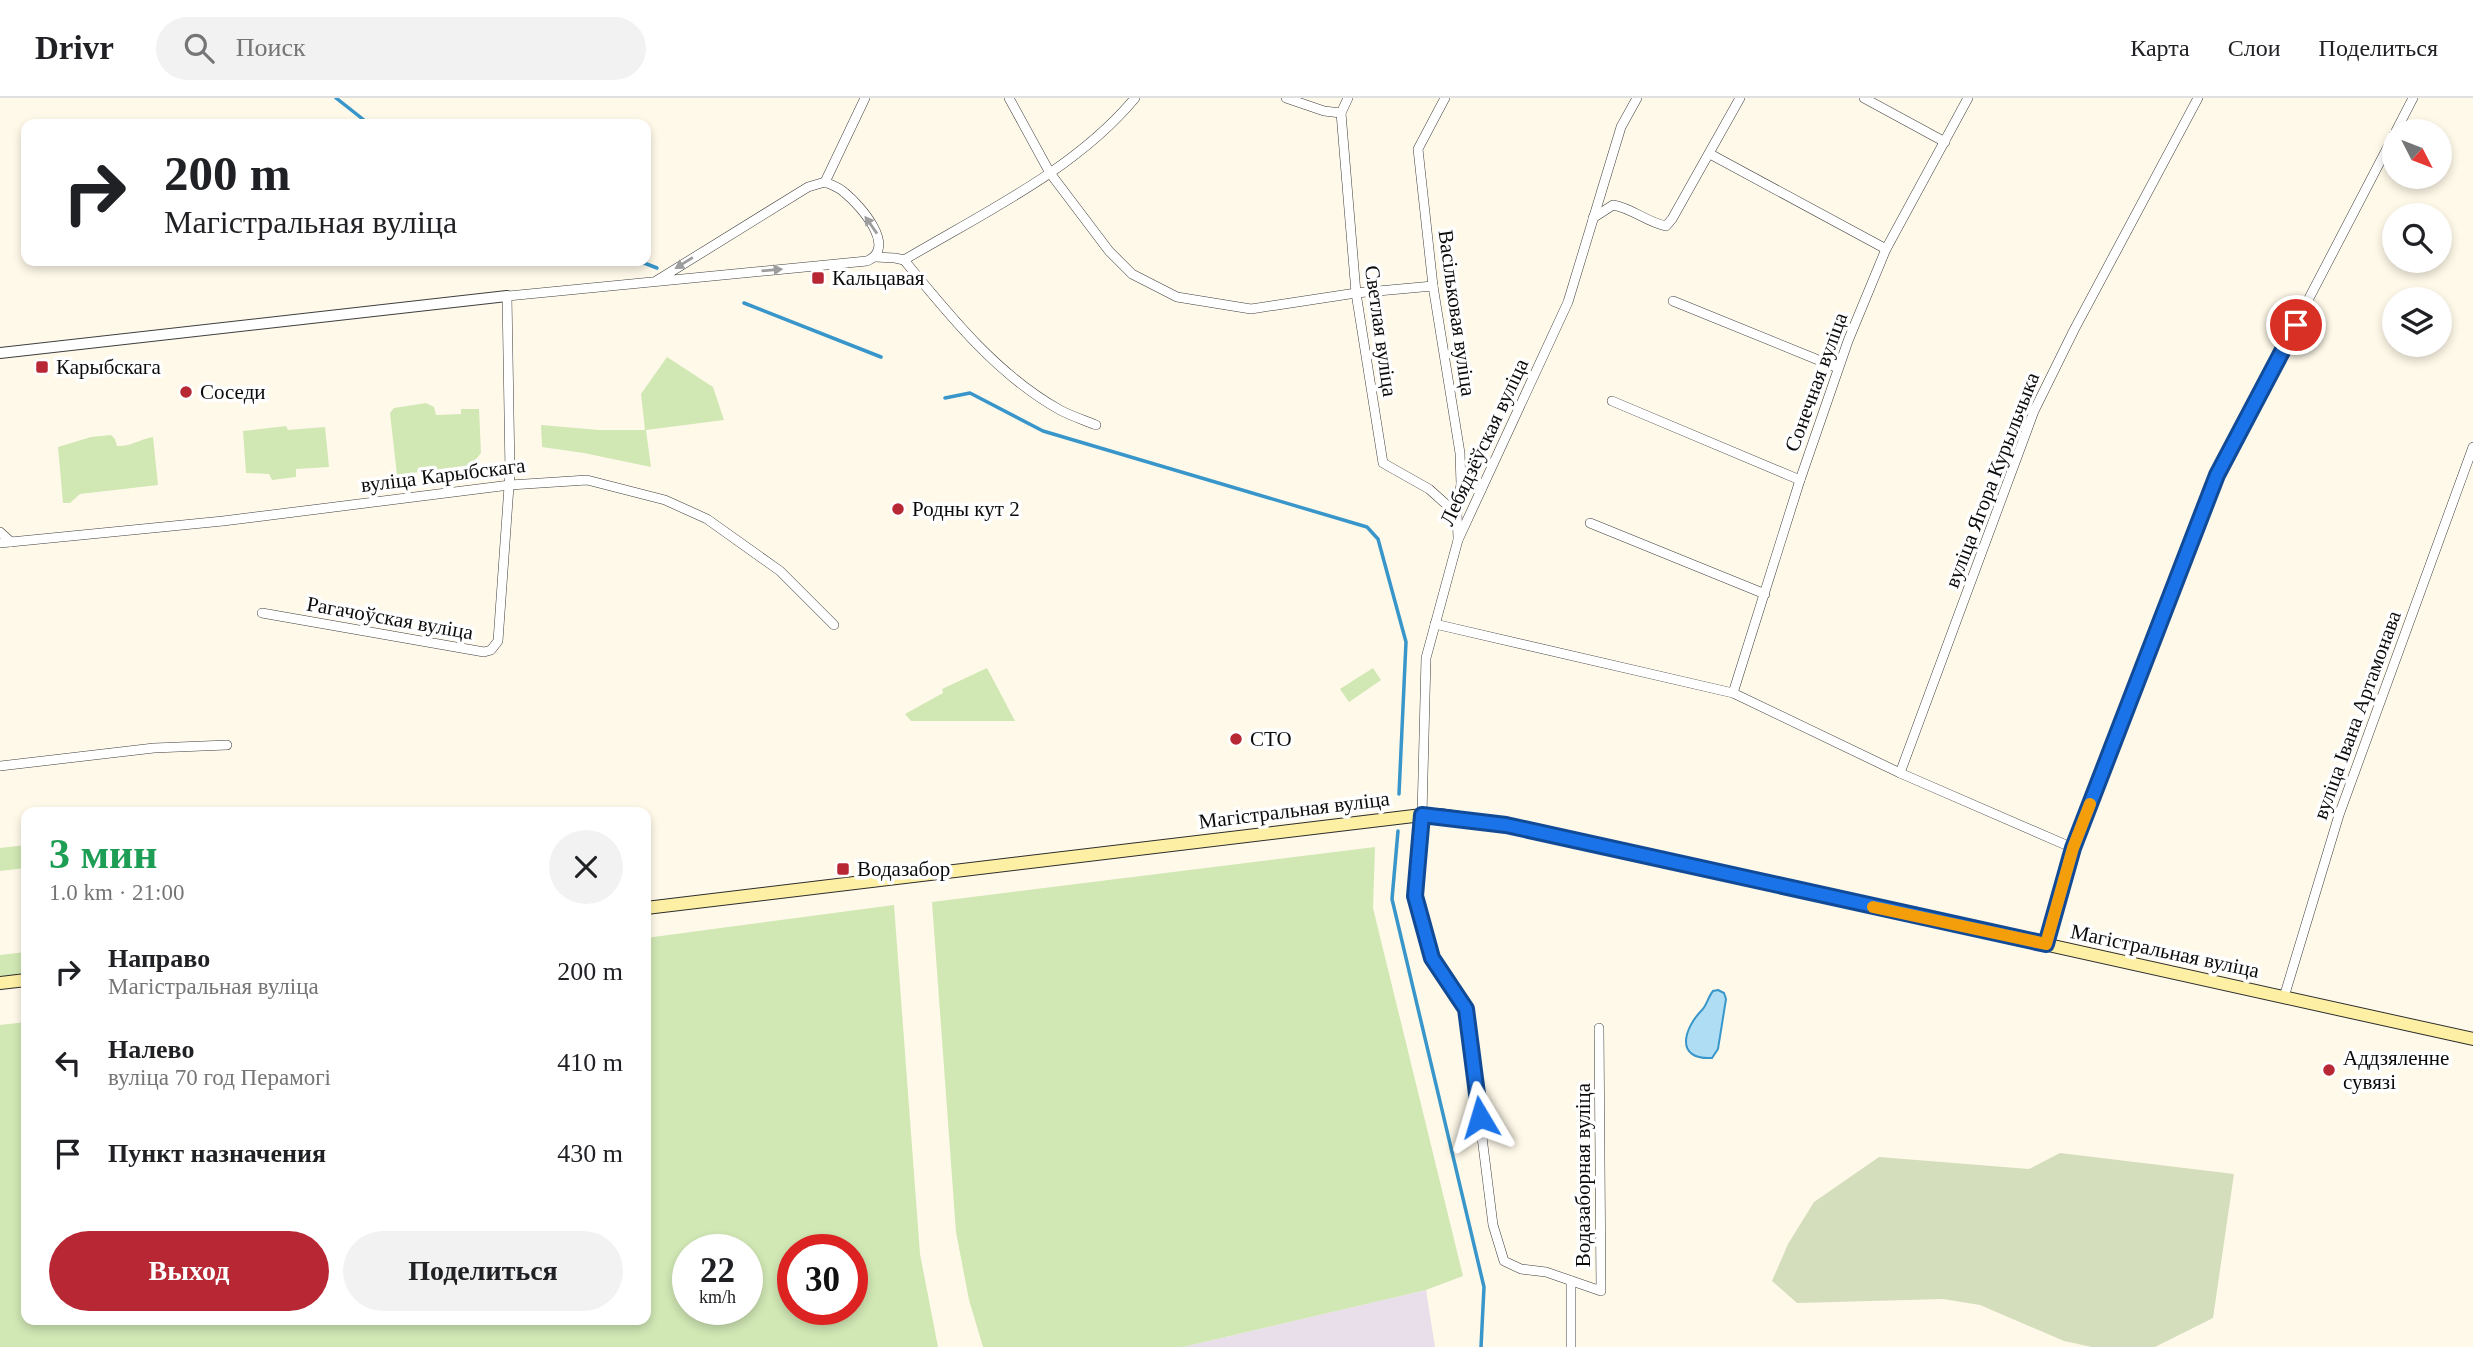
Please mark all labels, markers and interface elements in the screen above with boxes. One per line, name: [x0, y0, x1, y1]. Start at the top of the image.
search box: [156, 17, 646, 80]
icon: search: [180, 29, 218, 67]
text: Drivr: [35, 30, 114, 66]
text: Поиск: [236, 33, 306, 62]
text: Карта: [2130, 35, 2190, 61]
text: Слои: [2228, 35, 2281, 61]
text: Поделиться: [2319, 35, 2438, 61]
north arrow: [2382, 119, 2452, 189]
map controls: [2382, 119, 2452, 357]
text: 200 m: [164, 146, 291, 201]
icon: right: [49, 147, 140, 238]
button: search: [2382, 203, 2452, 273]
text: Магістральная вуліца: [164, 204, 457, 240]
one-way arrow: [864, 216, 878, 234]
street label: Васільковая вуліца: [1433, 228, 1481, 398]
one-way arrow: [675, 257, 694, 269]
one-way arrow: [762, 264, 784, 275]
street label: Светлая вуліца: [1360, 264, 1402, 399]
place label: Кальцавая: [832, 266, 925, 290]
marker: Кальцавая: [810, 270, 826, 286]
button: layers: [2382, 287, 2452, 357]
pin: [2266, 295, 2326, 355]
icon: arrive: [2277, 306, 2315, 344]
street label: Сонечная вуліца: [1780, 309, 1853, 455]
street label: Лебядзёўская вуліца: [1435, 354, 1533, 529]
place label: Карыбскага: [56, 355, 161, 379]
marker: Карыбскага: [34, 359, 50, 375]
street label: вуліца Ягора Курыльчыка: [1940, 368, 2044, 591]
place label: Соседи: [200, 380, 266, 404]
marker: Соседи: [178, 384, 194, 400]
street label: вуліца Карыбскага: [359, 453, 527, 497]
place label: Родны кут 2: [912, 497, 1020, 521]
marker: Родны кут 2: [890, 501, 906, 517]
street label: Рагачоўская вуліца: [305, 592, 476, 645]
street label: вуліца Івана Артамонава: [2308, 607, 2406, 823]
place label: СТО: [1250, 727, 1292, 751]
marker: СТО: [1228, 731, 1244, 747]
street label: Магістральная вуліца: [1197, 786, 1392, 834]
button: close: [549, 830, 623, 904]
text: 3 мин: [49, 831, 158, 877]
place label: Водазабор: [857, 857, 950, 881]
marker: Водазабор: [835, 861, 851, 877]
text: 1.0 km · 21:00: [49, 880, 184, 905]
street label: Магістральная вуліца: [2068, 919, 2262, 983]
text: Направо: [108, 944, 210, 973]
icon: right: [49, 953, 87, 991]
text: 200 m: [557, 957, 623, 986]
text: Магістральная вуліца: [108, 974, 319, 999]
text: Налево: [108, 1035, 194, 1064]
icon: left: [49, 1044, 87, 1082]
place label: Аддзяленне сувязі: [2343, 1046, 2449, 1094]
text: 410 m: [557, 1048, 623, 1077]
marker: Аддзяленне сувязі: [2321, 1062, 2337, 1078]
text: вуліца 70 год Перамогі: [108, 1065, 331, 1090]
position arrow: [1443, 1080, 1517, 1154]
street label: Водазаборная вуліца: [1571, 1082, 1595, 1267]
icon: arrive: [49, 1135, 87, 1173]
text: Пункт назначения: [108, 1139, 326, 1168]
text: 430 m: [557, 1139, 623, 1168]
button: Выход: [49, 1231, 329, 1311]
button: Поделиться: [343, 1231, 623, 1311]
speed limit sign: 30: [777, 1234, 868, 1325]
text: 22: [700, 1251, 735, 1290]
text: km/h: [699, 1287, 736, 1307]

